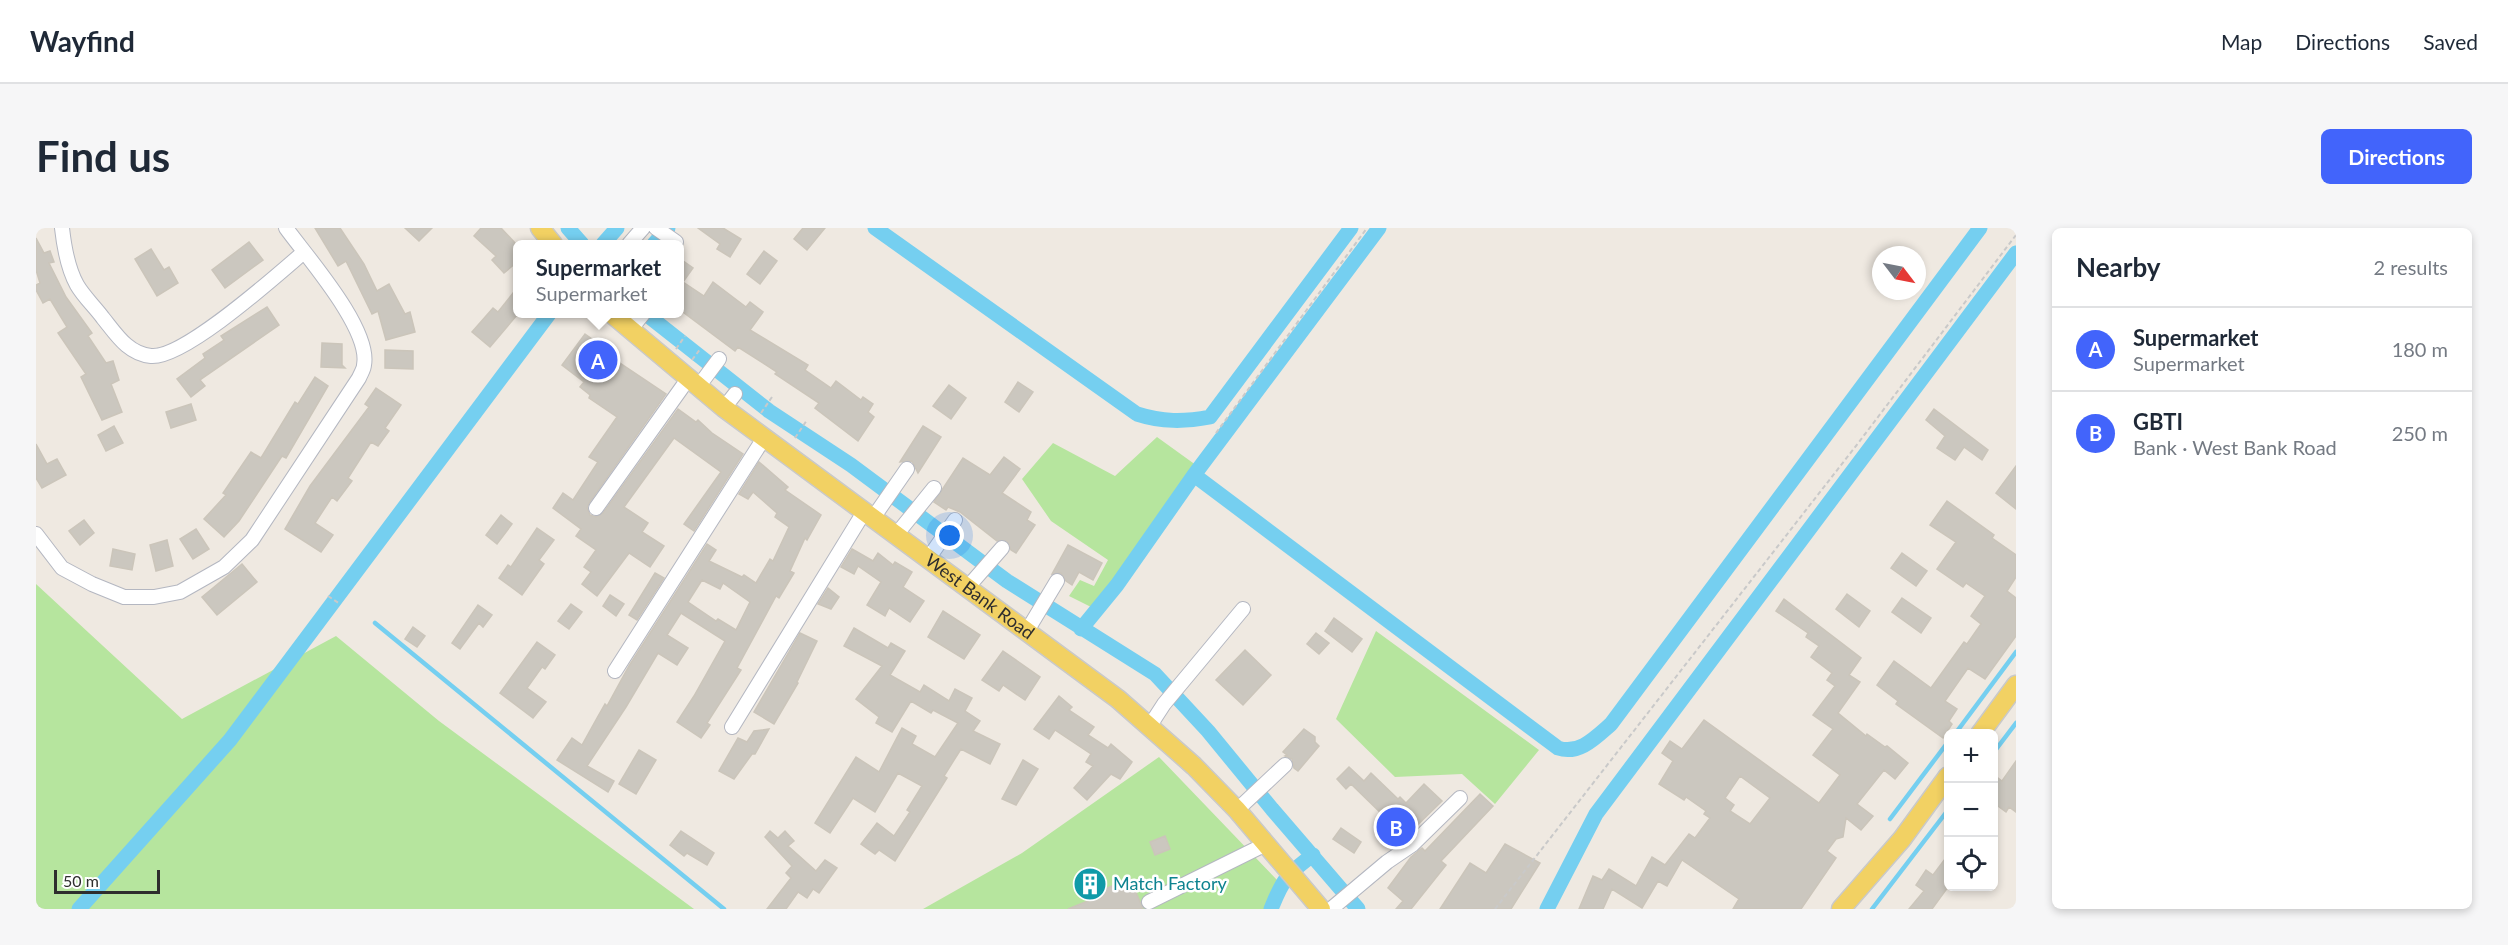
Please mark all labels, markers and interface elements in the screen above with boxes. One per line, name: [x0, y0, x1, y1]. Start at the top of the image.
text: Wayfind: [30, 24, 135, 58]
text: Map: [2221, 29, 2262, 54]
text: Directions: [2295, 29, 2390, 54]
text: Saved: [2423, 29, 2478, 54]
button: Directions: [2321, 129, 2472, 184]
text: Find us: [36, 131, 170, 181]
popup: [513, 240, 684, 318]
north arrow: [1872, 246, 1926, 300]
text: Nearby: [2076, 251, 2161, 283]
text: Supermarket: [536, 254, 661, 281]
text: 2 results: [2373, 255, 2448, 279]
text: Supermarket: [536, 281, 648, 305]
text: Supermarket: [2133, 324, 2259, 351]
text: A: [2089, 337, 2102, 361]
text: 180 m: [2392, 337, 2448, 361]
pin: A: [578, 338, 618, 382]
text: Supermarket: [2133, 351, 2245, 375]
text: GBTI: [2133, 408, 2183, 435]
text: B: [2089, 421, 2102, 445]
text: 250 m: [2392, 421, 2448, 445]
text: Bank · West Bank Road: [2133, 435, 2337, 459]
your location: [935, 521, 964, 550]
street label: West Bank Road: [921, 548, 1039, 644]
map controls: [1944, 729, 1998, 891]
button: +: [1944, 729, 1998, 783]
button: −: [1944, 783, 1998, 837]
pin: B: [1376, 804, 1416, 850]
button: locate: [1944, 837, 1998, 891]
building icon: Match Factory: [1072, 866, 1108, 902]
scale bar: [54, 867, 160, 894]
text: 50 m: [63, 871, 99, 890]
place label: Match Factory: [1113, 872, 1228, 894]

